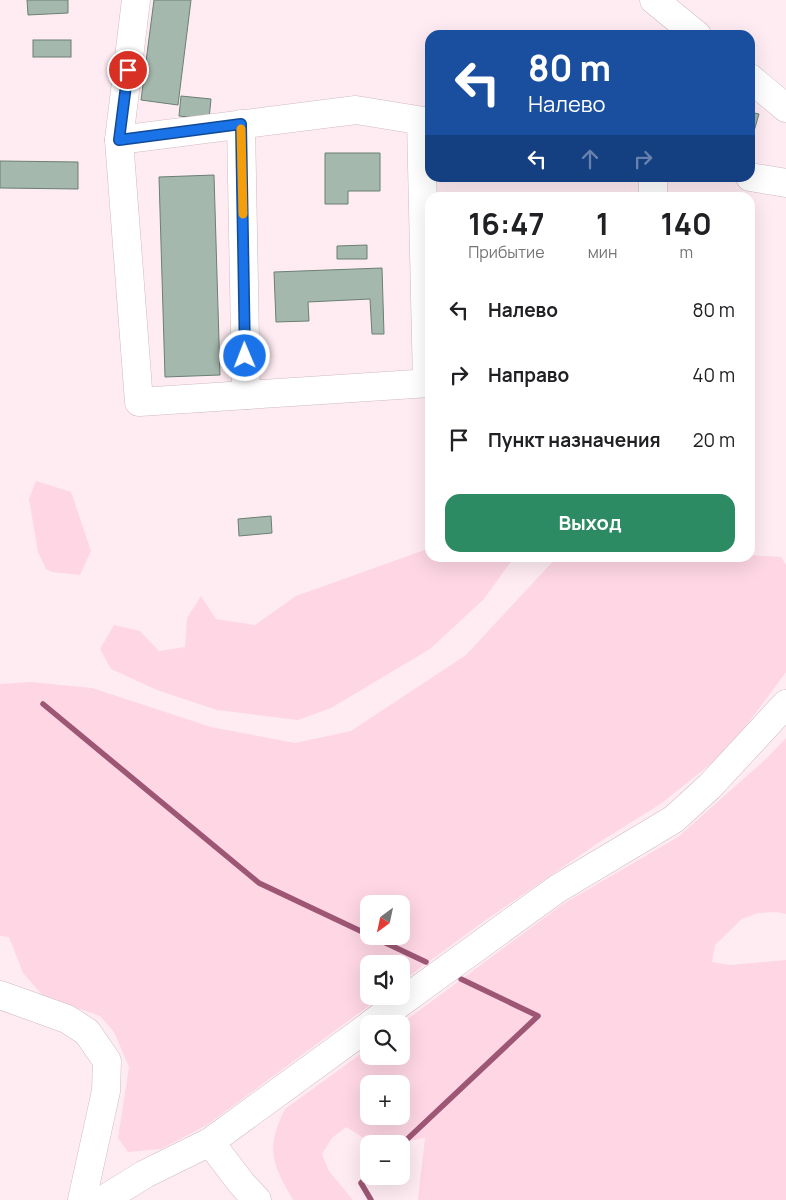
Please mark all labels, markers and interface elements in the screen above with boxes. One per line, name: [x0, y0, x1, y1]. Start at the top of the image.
text: 80 m: [528, 44, 611, 92]
pin: [107, 49, 149, 91]
icon: left: [445, 50, 510, 115]
icon: arrive: [114, 56, 142, 84]
text: Налево: [528, 89, 606, 119]
icon: left: [523, 145, 551, 173]
icon: ahead: [576, 145, 604, 173]
icon: right: [629, 145, 657, 173]
text: 16:47: [468, 203, 545, 244]
text: 1: [596, 203, 609, 244]
text: 140: [661, 203, 712, 244]
text: Прибытие: [468, 241, 545, 263]
text: мин: [588, 241, 617, 263]
text: m: [679, 241, 693, 263]
icon: left: [445, 296, 473, 324]
text: Налево: [488, 297, 558, 323]
text: 80 m: [692, 297, 735, 323]
position arrow: [218, 329, 270, 381]
icon: right: [445, 361, 473, 389]
text: Направо: [488, 362, 569, 388]
text: 40 m: [692, 362, 735, 388]
icon: arrive: [445, 426, 473, 454]
text: Пункт назначения: [488, 427, 661, 453]
text: 20 m: [693, 427, 735, 453]
button: Выход: [445, 494, 735, 552]
north arrow: [360, 895, 410, 945]
map controls: [360, 895, 410, 1185]
button: sound: [360, 955, 410, 1005]
button: search: [360, 1015, 410, 1065]
button: +: [360, 1075, 410, 1125]
button: −: [360, 1135, 410, 1185]

